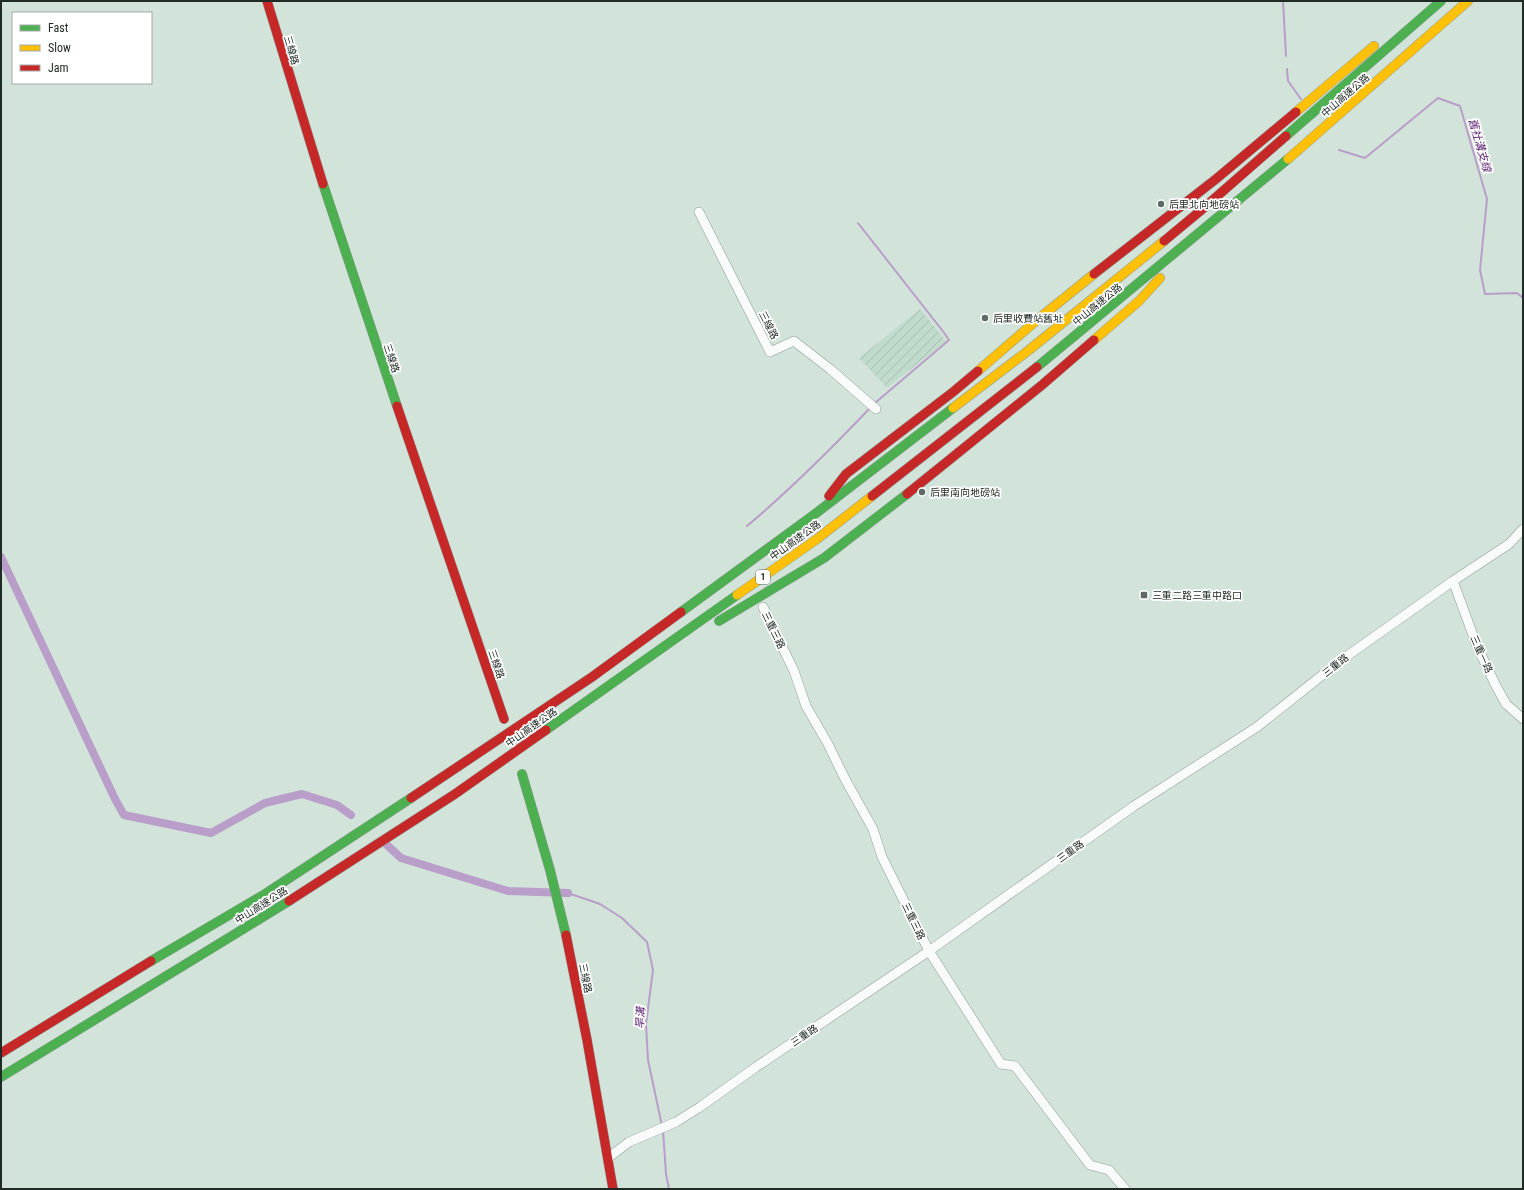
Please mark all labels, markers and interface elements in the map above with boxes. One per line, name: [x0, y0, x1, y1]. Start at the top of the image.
legend: [12, 12, 152, 84]
text: Fast: [48, 21, 69, 35]
street label: 三線路: [282, 34, 301, 66]
text: Slow: [48, 41, 71, 55]
text: Jam: [48, 61, 69, 75]
street label: 中山高速公路: [1319, 72, 1372, 119]
water label: 舊社溝支線: [1466, 117, 1494, 175]
marker: 后里北向地磅站: [1156, 199, 1166, 209]
place label: 后里北向地磅站: [1169, 199, 1239, 210]
street label: 中山高速公路: [1071, 281, 1124, 328]
street label: 三線路: [757, 309, 780, 341]
marker: 后里收費站舊址: [980, 313, 990, 323]
place label: 后里收費站舊址: [993, 313, 1063, 324]
street label: 三線路: [382, 342, 401, 374]
marker: 后里南向地磅站: [917, 487, 927, 497]
place label: 后里南向地磅站: [930, 487, 1000, 498]
street label: 中山高速公路: [768, 518, 823, 562]
road number: 1: [756, 570, 770, 584]
marker: 三重二路三重中路口: [1139, 590, 1149, 600]
place label: 三重二路三重中路口: [1152, 590, 1242, 601]
street label: 三重三路: [760, 610, 787, 651]
street label: 三重一路: [1468, 634, 1495, 675]
street label: 三線路: [486, 648, 507, 680]
street label: 三重路: [1320, 652, 1351, 679]
street label: 中山高速公路: [504, 706, 559, 749]
street label: 三重路: [1055, 838, 1086, 865]
street label: 中山高速公路: [233, 885, 290, 926]
street label: 三重三路: [900, 901, 927, 942]
street label: 三線路: [577, 962, 594, 994]
water label: 旱溝: [633, 1005, 648, 1029]
street label: 三重路: [789, 1022, 820, 1048]

